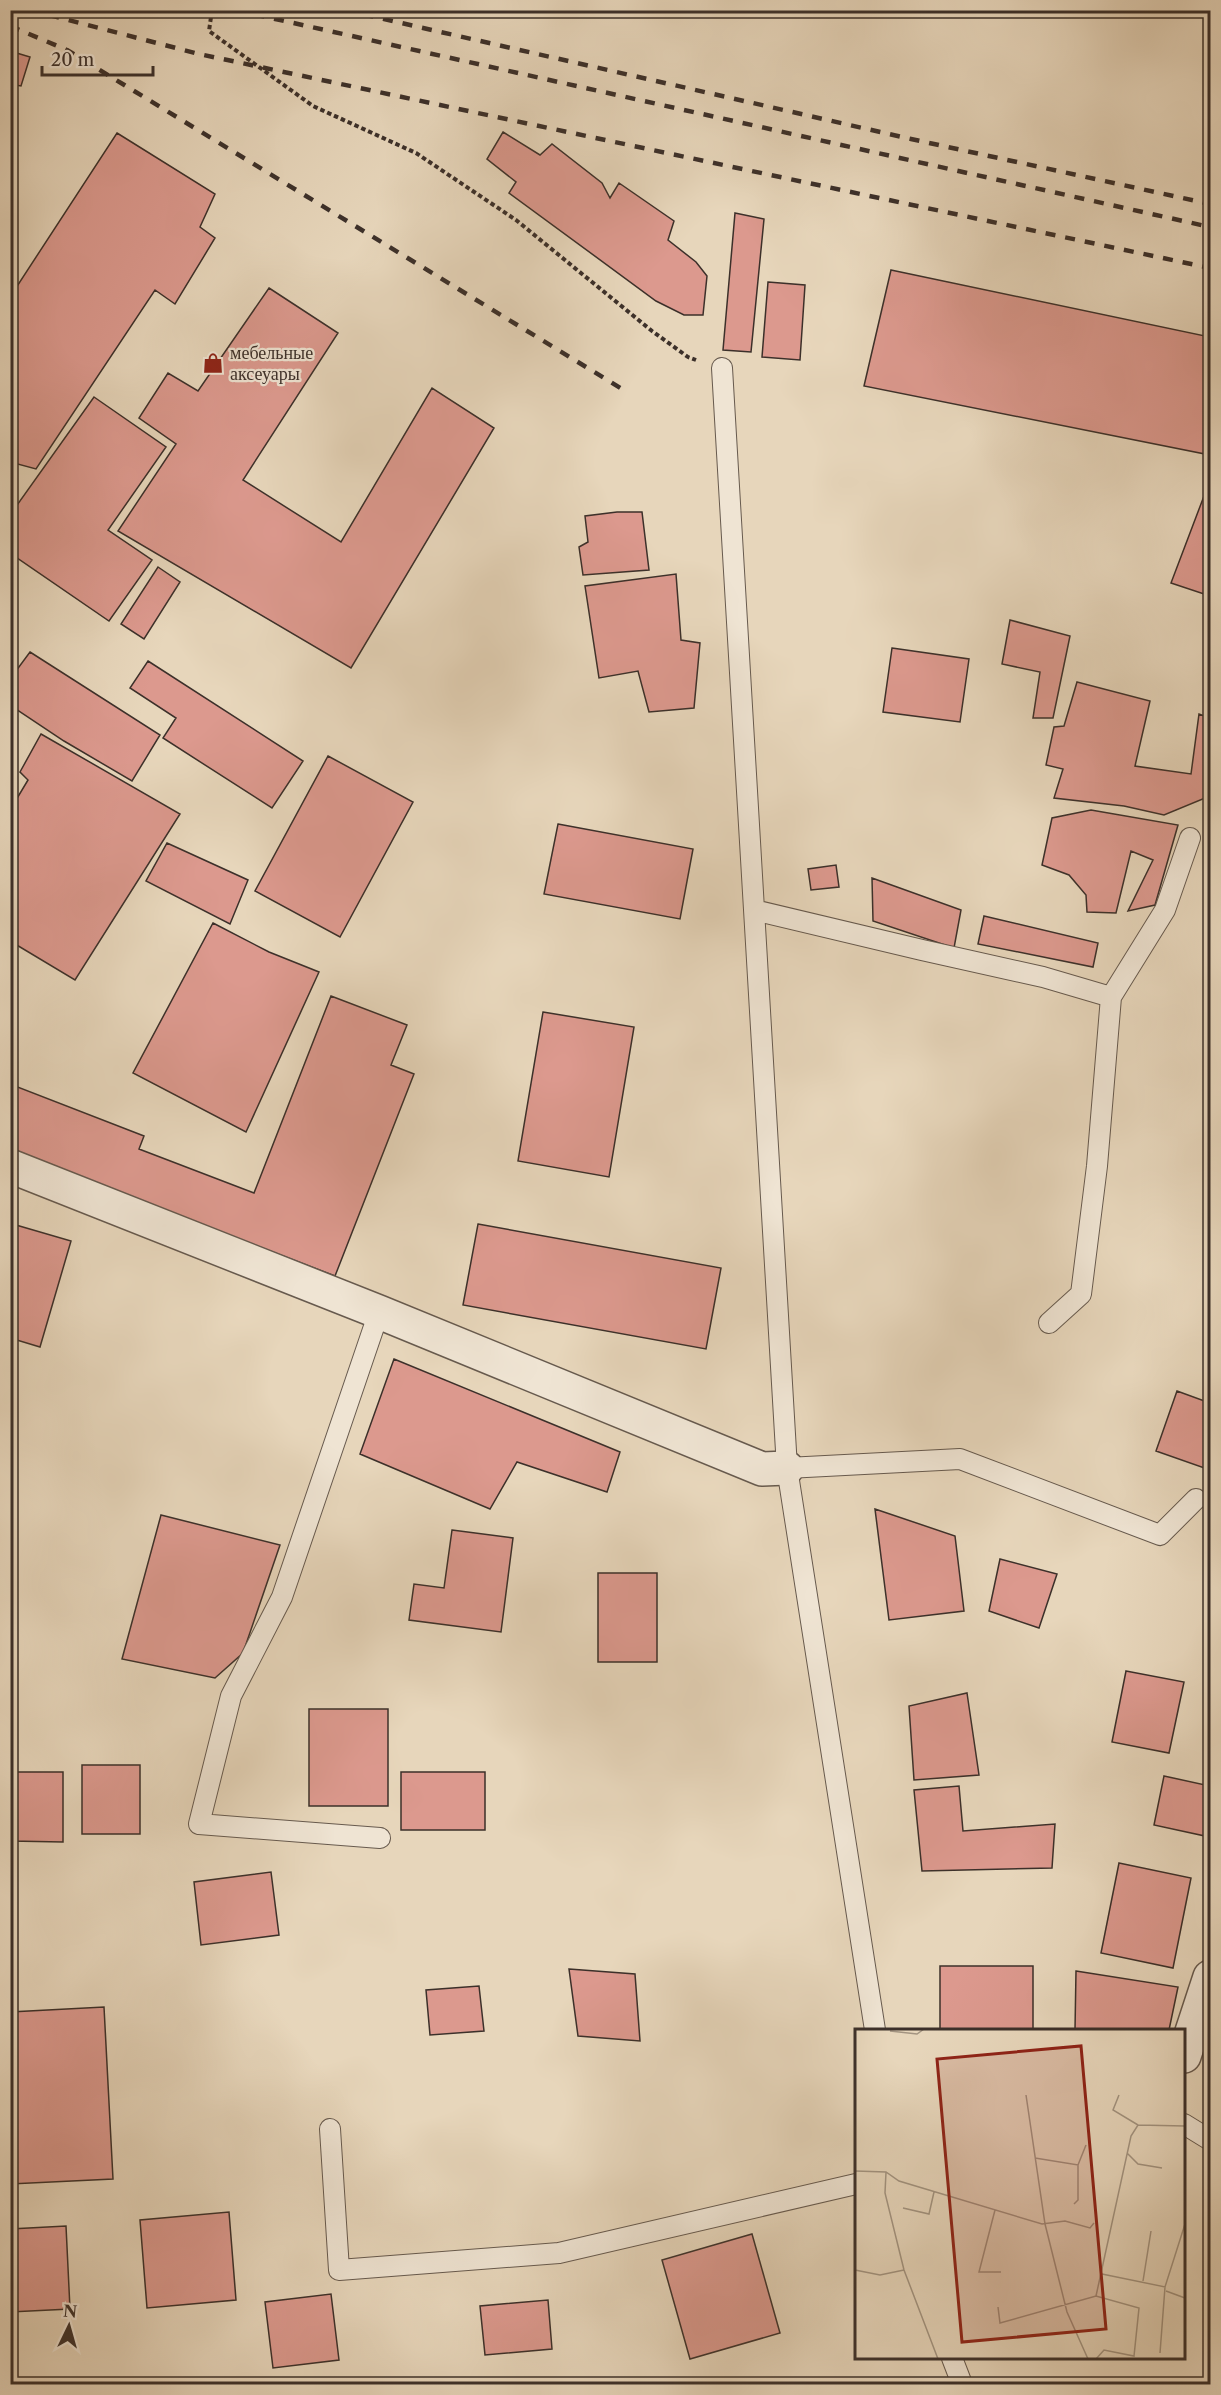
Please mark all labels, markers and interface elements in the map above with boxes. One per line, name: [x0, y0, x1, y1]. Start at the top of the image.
scale bar: [42, 39, 153, 77]
text: 20 m: [51, 49, 95, 71]
place label: мебельные аксеуары: [230, 342, 313, 385]
shop icon: мебельные аксеуары: [201, 351, 225, 375]
inset map: [855, 2029, 1185, 2359]
north arrow: [39, 2296, 99, 2356]
text: N: [63, 2300, 78, 2322]

